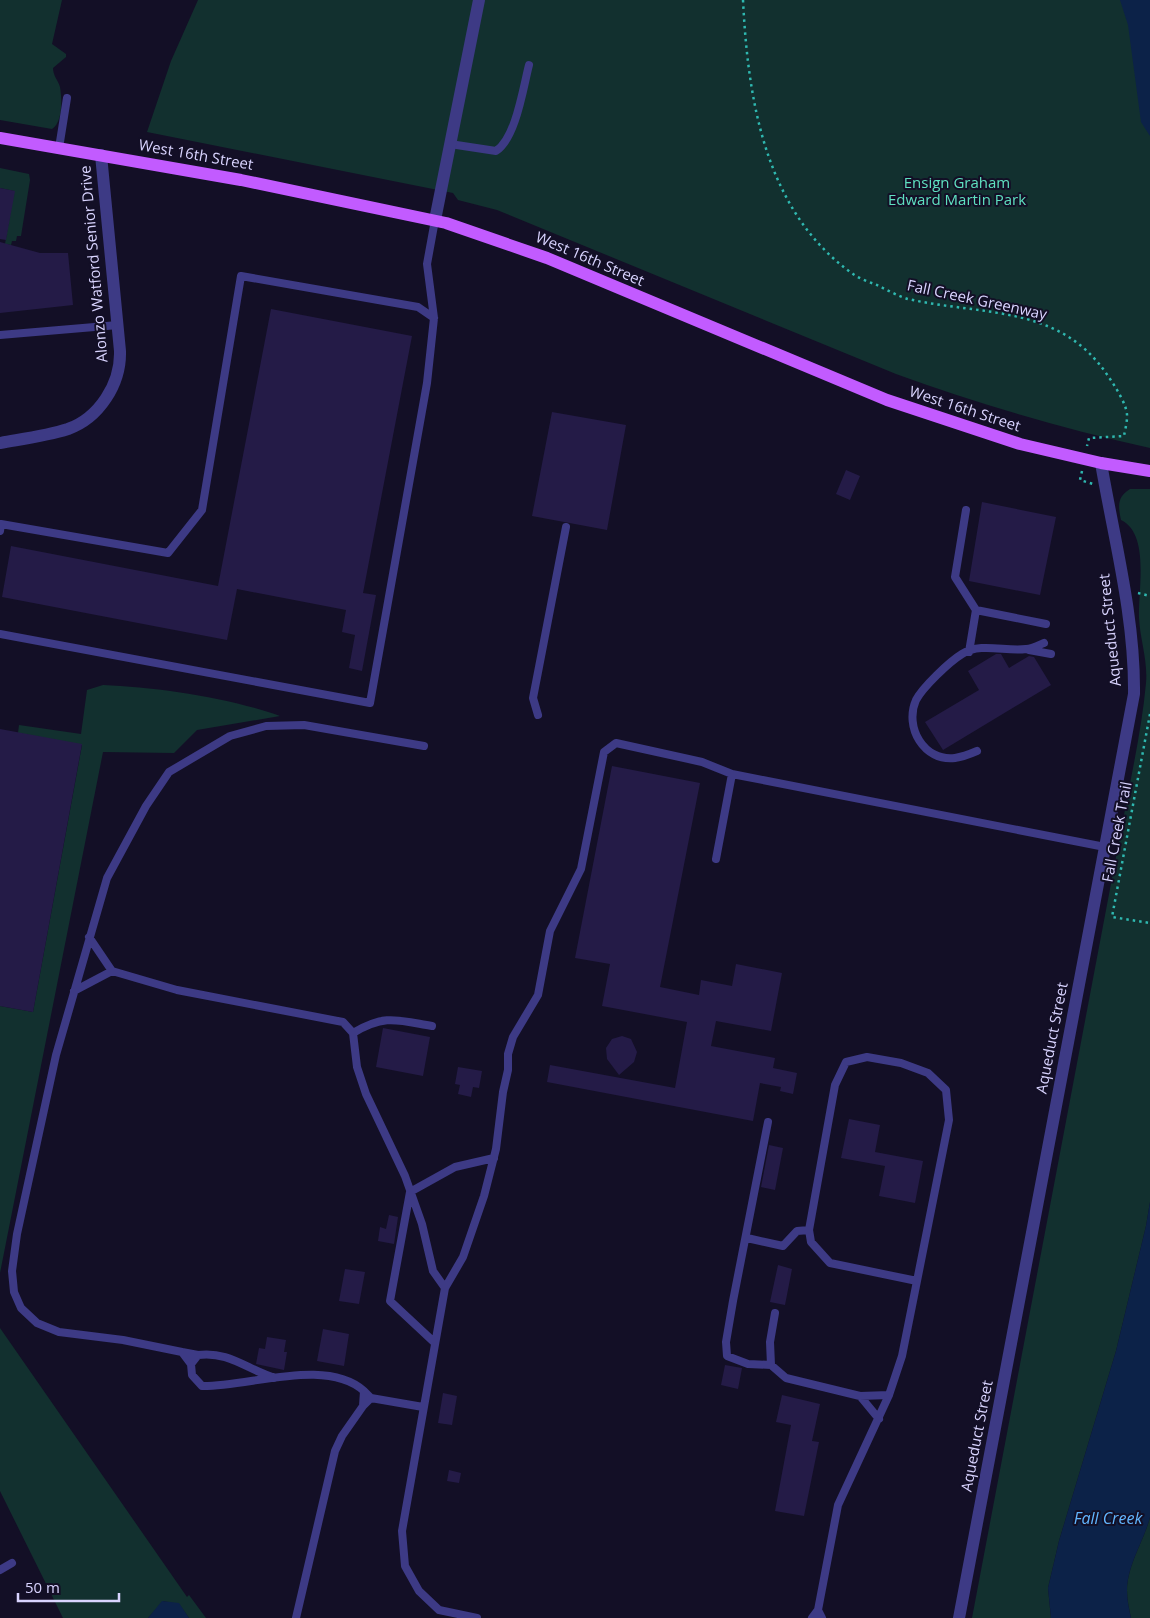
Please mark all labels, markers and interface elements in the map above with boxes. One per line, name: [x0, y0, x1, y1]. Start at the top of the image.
street label: West 16th Street: [137, 134, 255, 174]
street label: Alonzo Watford Senior Drive: [74, 165, 112, 363]
park label: Ensign Graham Edward Martin Park: [888, 172, 1026, 209]
street label: West 16th Street: [533, 226, 648, 290]
street label: Fall Creek Greenway: [906, 274, 1049, 324]
street label: West 16th Street: [907, 381, 1024, 436]
street label: Aqueduct Street: [1093, 573, 1125, 687]
street label: Fall Creek Trail: [1096, 780, 1136, 884]
street label: Aqueduct Street: [1030, 980, 1072, 1095]
street label: Aqueduct Street: [955, 1378, 997, 1493]
water label: Fall Creek: [1074, 1507, 1143, 1529]
scale bar: [18, 1570, 119, 1602]
text: 50 m: [25, 1577, 60, 1597]

